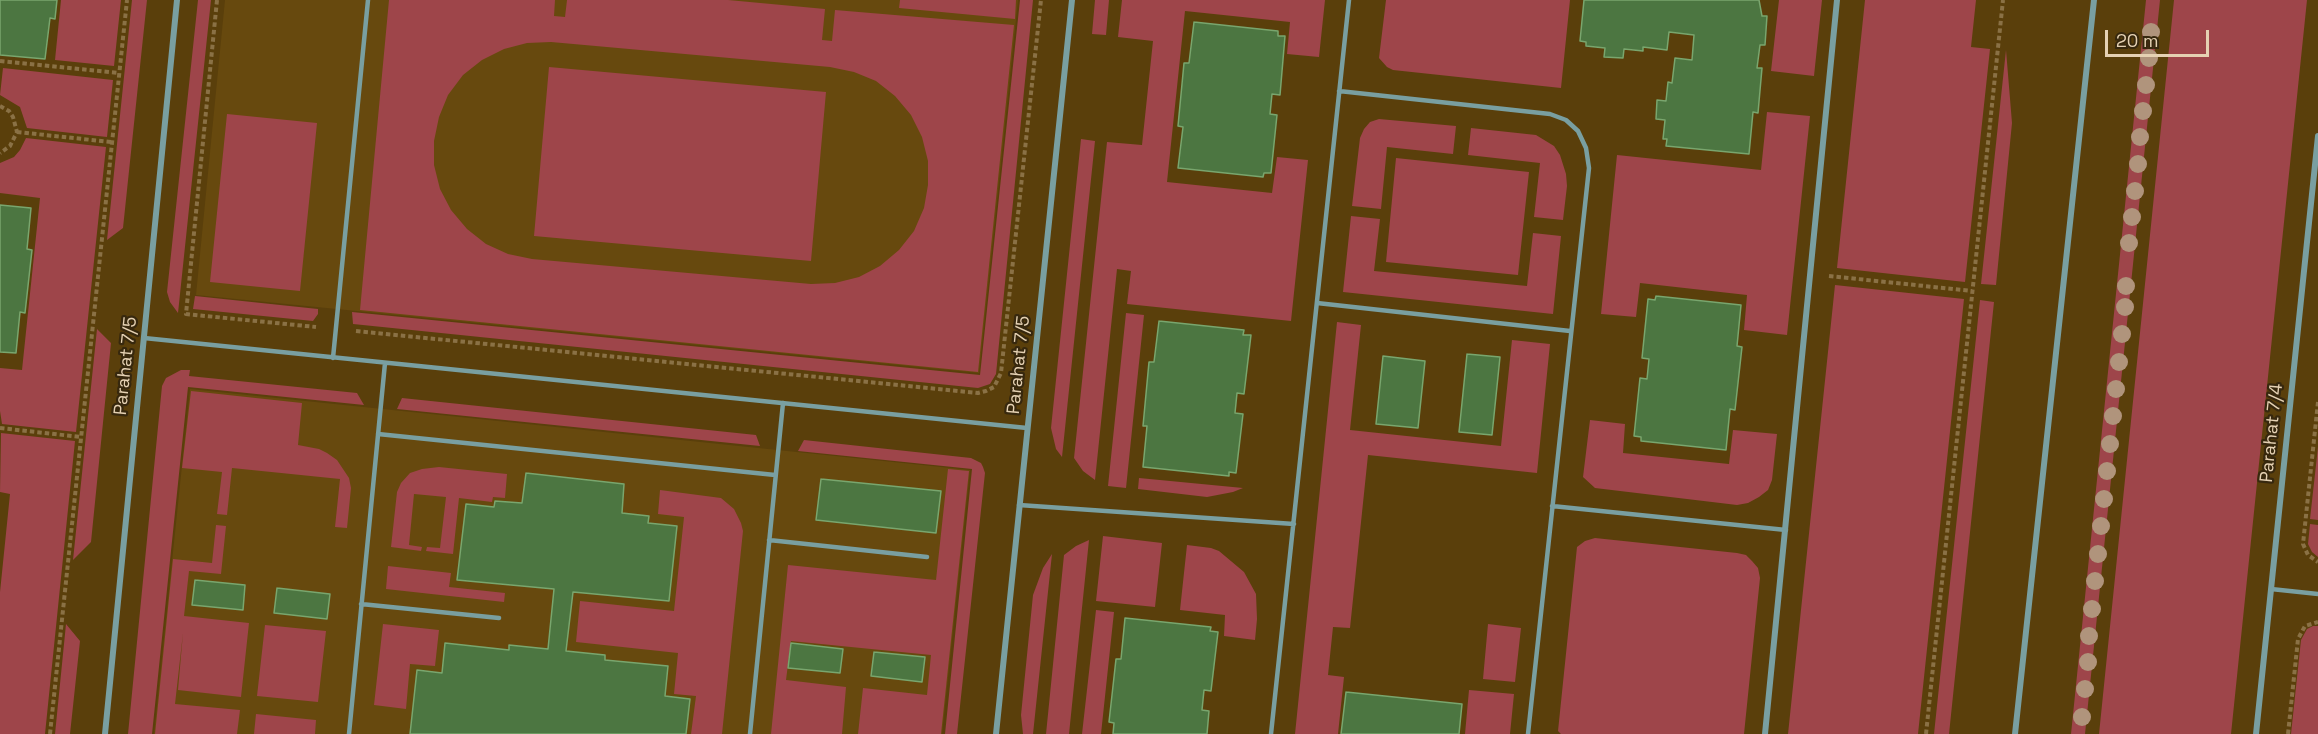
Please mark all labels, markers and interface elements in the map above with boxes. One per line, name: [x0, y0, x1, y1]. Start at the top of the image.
scale bar: [2108, 18, 2212, 56]
text: 20 m: [2116, 29, 2159, 52]
street label: Parahat 7/5: [1003, 315, 1035, 415]
street label: Parahat 7/5: [110, 316, 142, 416]
street label: Parahat 7/4: [2256, 382, 2288, 484]

